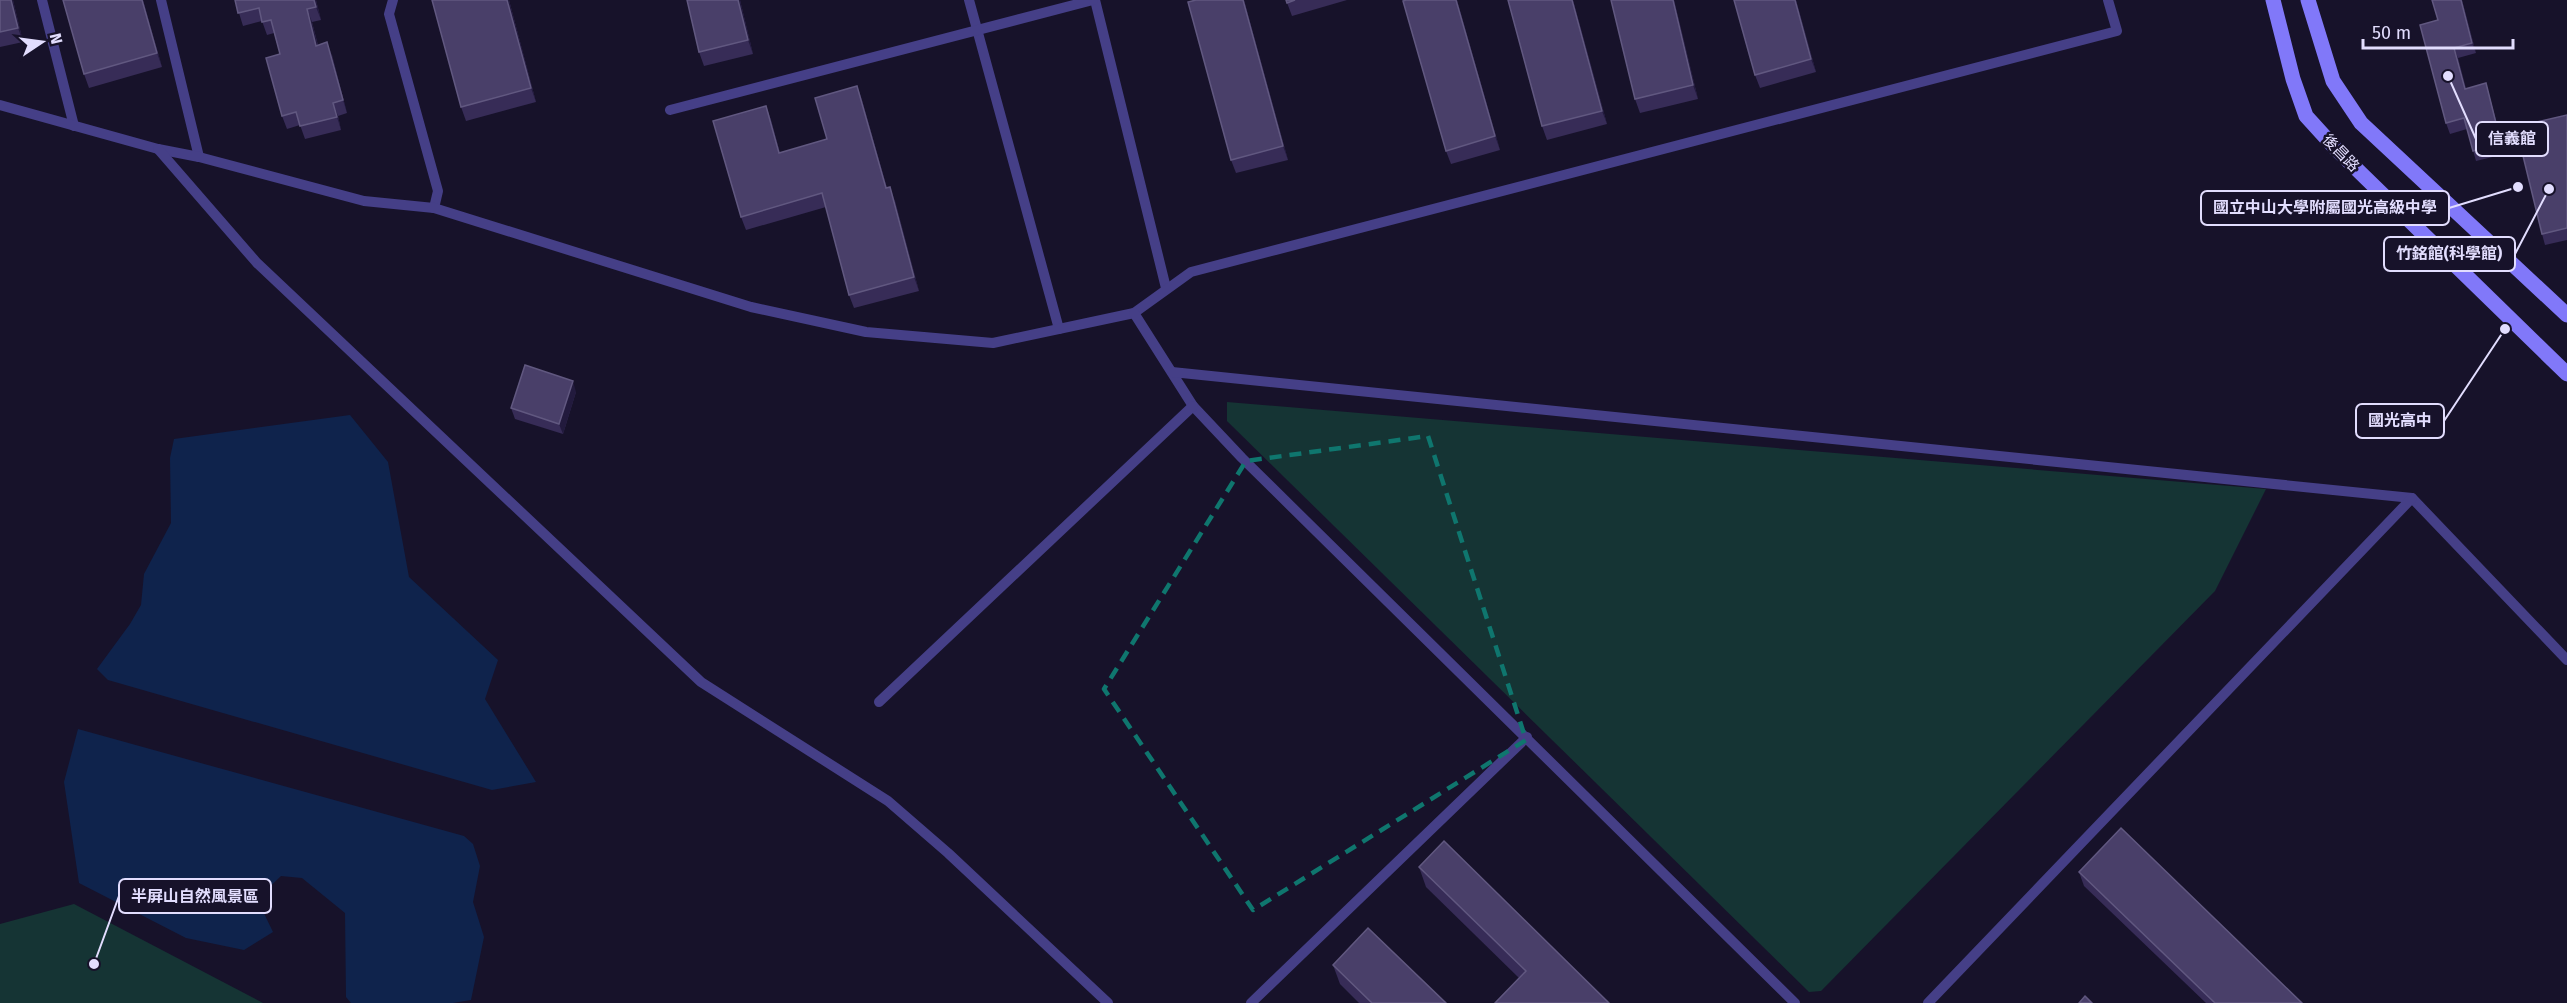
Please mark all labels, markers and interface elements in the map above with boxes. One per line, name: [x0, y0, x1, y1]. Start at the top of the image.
north arrow: [12, 12, 72, 72]
scale bar: [2363, 12, 2513, 50]
text: 50 m: [2372, 22, 2411, 44]
text: N: [46, 31, 67, 46]
callout: 信義館: [2476, 122, 2548, 156]
text: 信義館: [2488, 129, 2536, 148]
street label: 後昌路: [2319, 131, 2363, 175]
callout: 國立中山大學附屬國光高級中學: [2201, 191, 2449, 225]
text: 國立中山大學附屬國光高級中學: [2213, 198, 2437, 217]
callout: 竹銘館(科學館): [2384, 237, 2515, 271]
text: 竹銘館(科學館): [2396, 244, 2502, 263]
callout: 國光高中: [2356, 404, 2444, 438]
text: 國光高中: [2368, 411, 2432, 430]
callout: 半屏山自然風景區: [119, 879, 271, 913]
text: 半屏山自然風景區: [131, 887, 259, 906]

